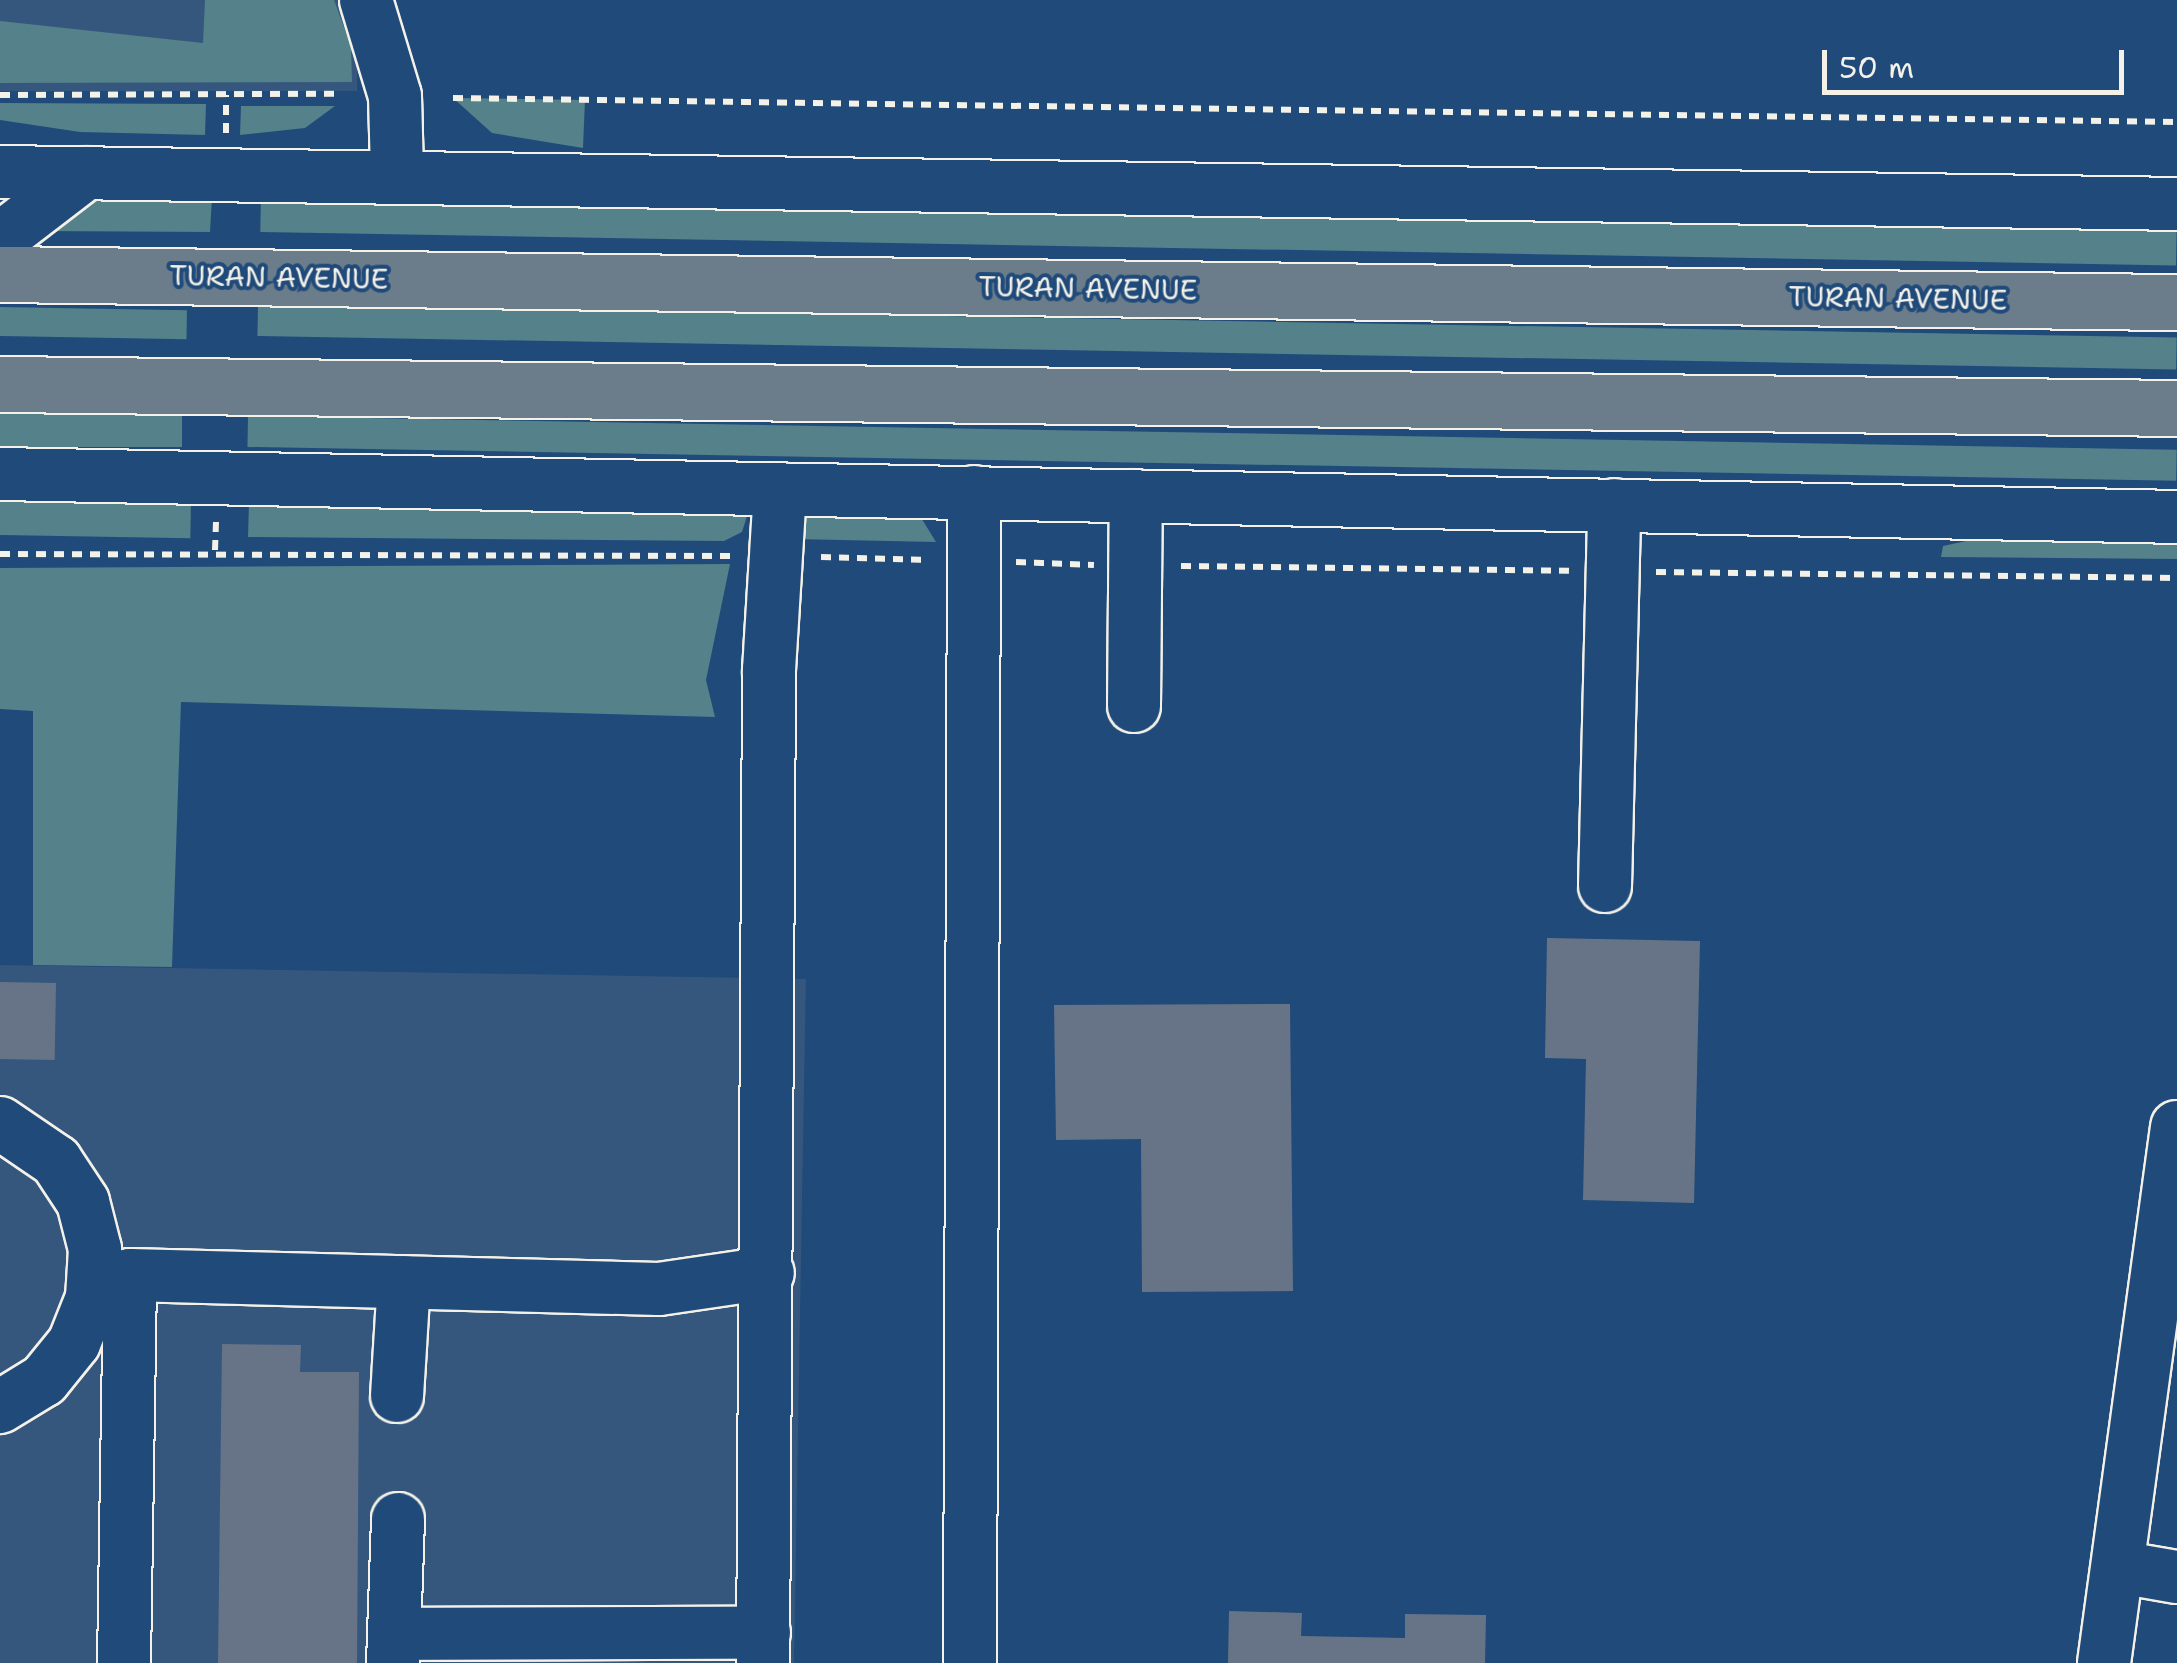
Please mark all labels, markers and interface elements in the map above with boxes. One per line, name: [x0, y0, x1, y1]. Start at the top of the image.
scale bar: [1827, 30, 2130, 92]
text: 50 m: [1839, 47, 1914, 88]
street label: TURAN AVENUE: [169, 258, 389, 296]
street label: TURAN AVENUE: [978, 269, 1198, 307]
street label: TURAN AVENUE: [1788, 279, 2008, 317]

